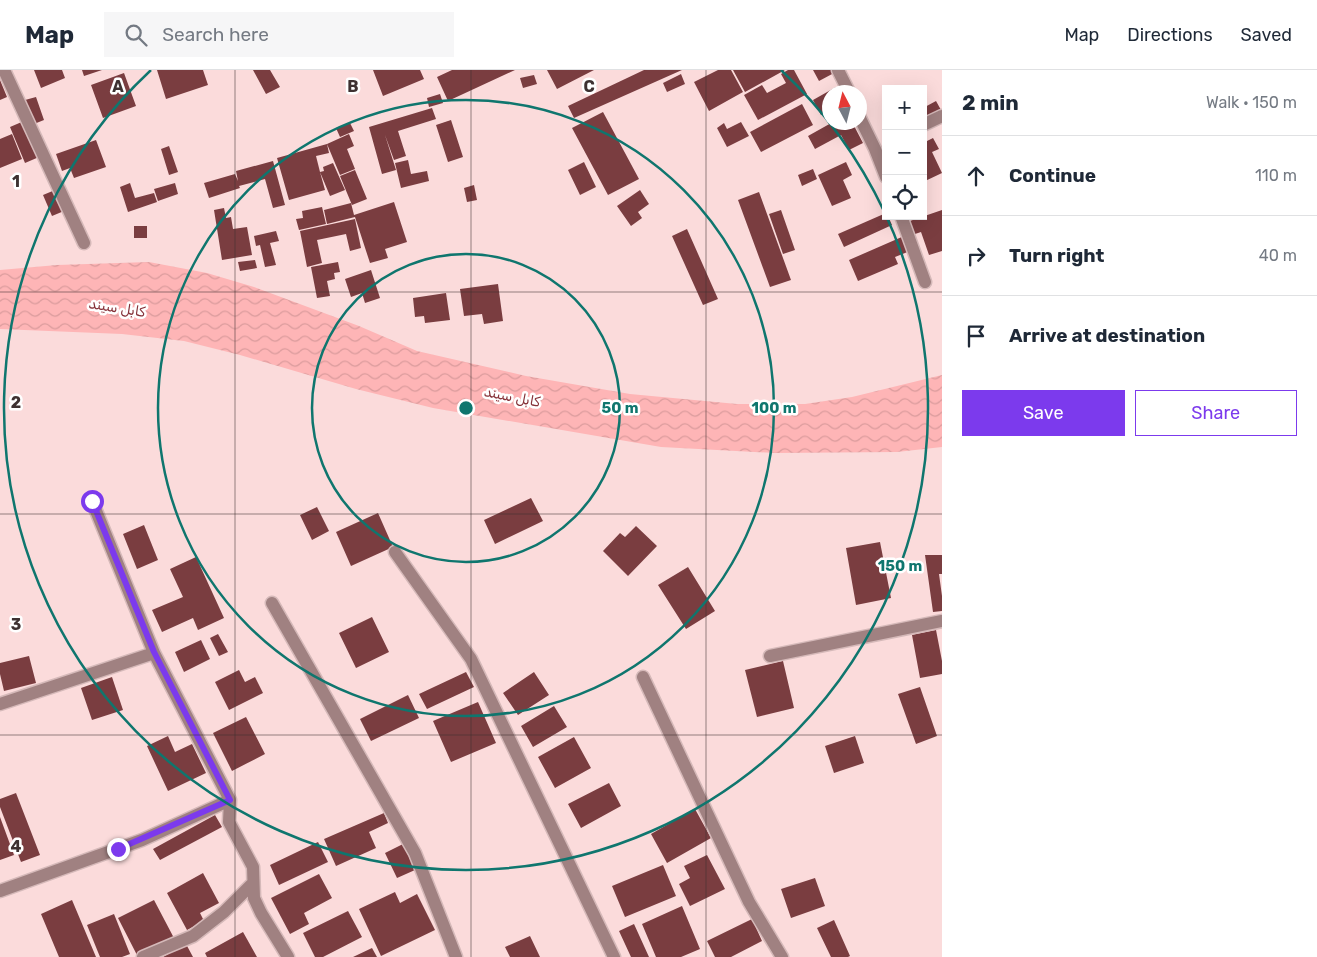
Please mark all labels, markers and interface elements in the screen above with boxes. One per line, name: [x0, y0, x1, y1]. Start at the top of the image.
search box: [104, 12, 454, 57]
text: Map: [25, 21, 74, 49]
icon: search: [122, 21, 150, 49]
text: Search here: [162, 23, 269, 46]
text: Map: [1064, 24, 1099, 46]
text: Directions: [1127, 24, 1213, 46]
text: Saved: [1241, 24, 1292, 46]
text: A: [112, 77, 124, 96]
text: B: [347, 77, 359, 96]
text: C: [583, 77, 595, 96]
north arrow: [822, 85, 867, 130]
map controls: [882, 85, 927, 220]
button: +: [882, 85, 927, 130]
text: 2 min: [962, 90, 1019, 115]
text: Walk · 150 m: [1206, 93, 1297, 112]
button: −: [882, 130, 927, 175]
icon: ahead: [962, 162, 990, 190]
text: Continue: [1009, 164, 1096, 187]
text: 110 m: [1255, 166, 1297, 185]
text: 1: [12, 172, 20, 191]
button: locate: [882, 175, 927, 220]
icon: right: [962, 242, 990, 270]
text: Turn right: [1009, 244, 1104, 267]
text: 40 m: [1259, 246, 1297, 265]
water label: کابل سيند: [87, 295, 147, 321]
icon: arrive: [962, 322, 990, 350]
text: Arrive at destination: [1009, 324, 1205, 347]
water label: کابل سيند: [482, 383, 542, 411]
button: Save: [962, 390, 1125, 436]
button: Share: [1135, 390, 1297, 436]
text: 2: [11, 393, 21, 412]
centre of rings: [457, 399, 475, 417]
text: 50 m: [602, 399, 638, 417]
text: 100 m: [752, 399, 796, 417]
route start: [81, 490, 104, 513]
text: 150 m: [878, 557, 922, 575]
text: 3: [11, 615, 21, 634]
text: 4: [11, 837, 22, 856]
route end: [107, 838, 130, 861]

